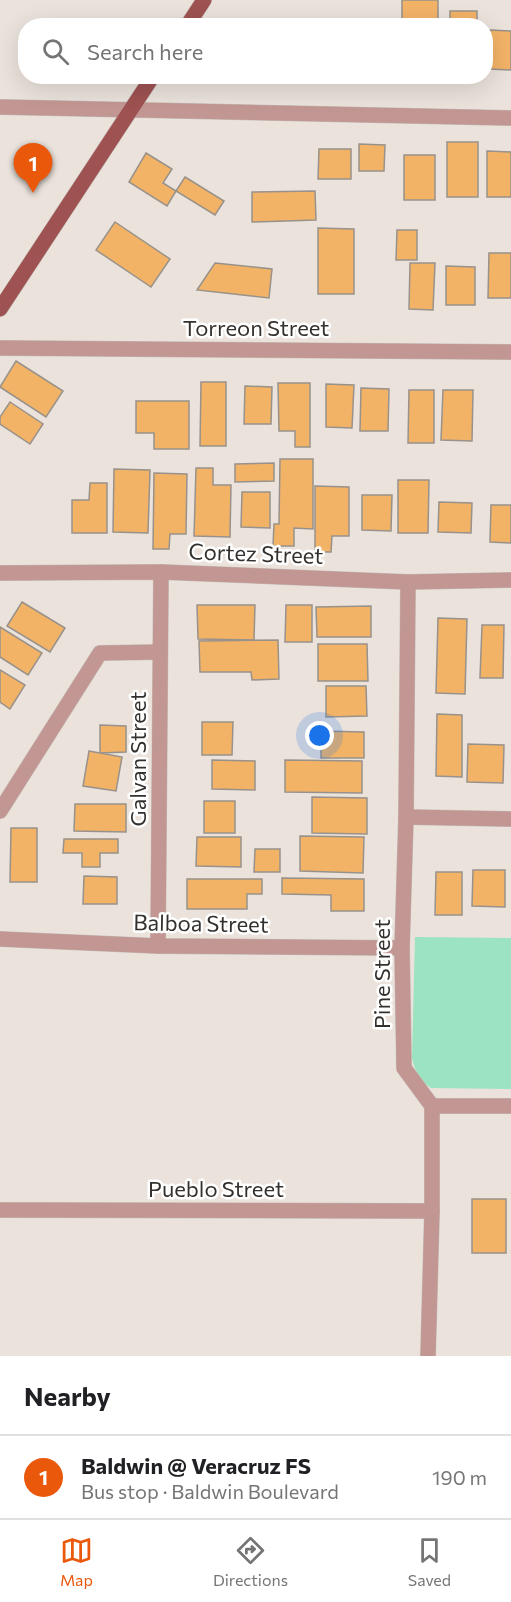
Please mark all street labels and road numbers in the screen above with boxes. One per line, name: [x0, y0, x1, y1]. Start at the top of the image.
street label: Torreon Street: [183, 314, 329, 341]
street label: Cortez Street: [188, 537, 324, 569]
street label: Galvan Street: [124, 692, 151, 826]
street label: Balboa Street: [133, 908, 269, 938]
street label: Pine Street: [368, 919, 395, 1029]
street label: Pueblo Street: [148, 1175, 284, 1202]

